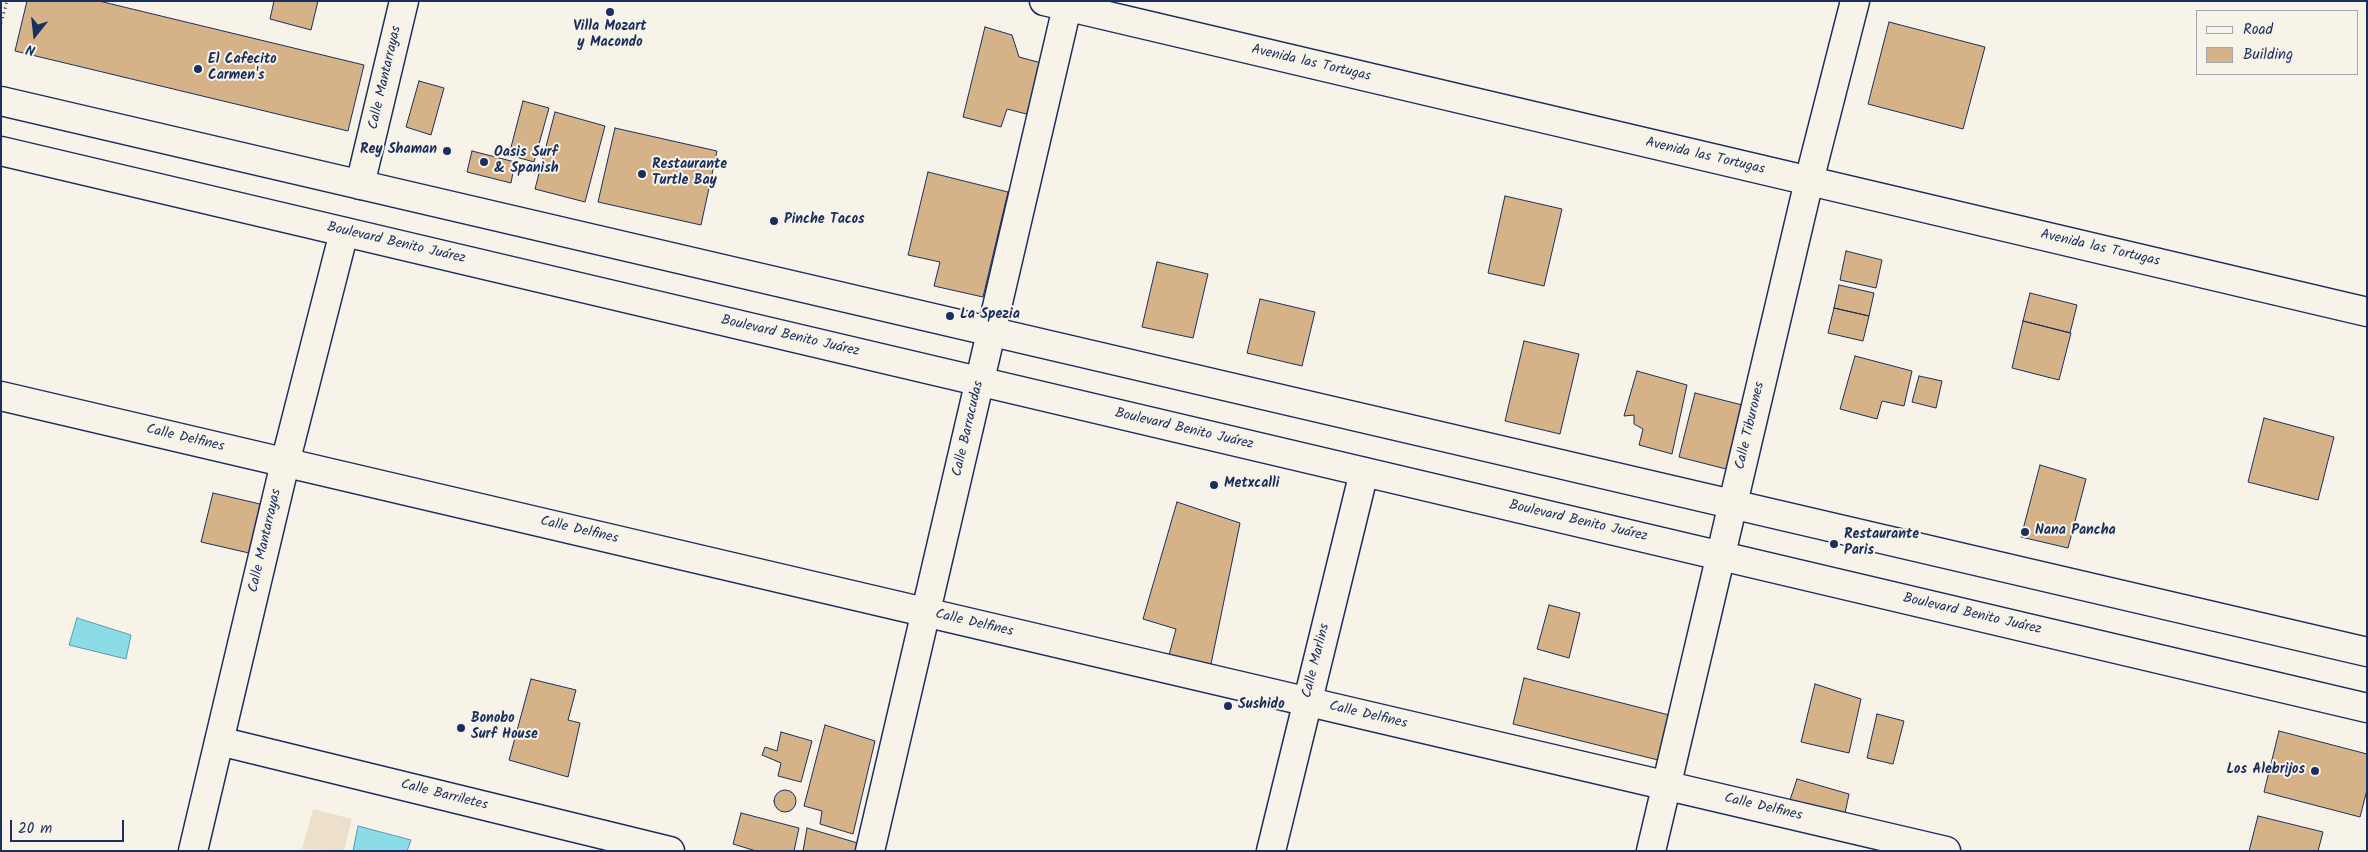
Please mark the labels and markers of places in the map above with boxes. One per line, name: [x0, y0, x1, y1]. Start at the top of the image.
marker: Villa Mozart y Macondo: [604, 6, 616, 18]
place label: Villa Mozart y Macondo: [573, 20, 647, 52]
place label: El Cafecito Carmen's: [208, 53, 277, 85]
marker: El Cafecito Carmen's: [192, 63, 204, 75]
place label: Rey Shaman: [360, 143, 437, 159]
marker: Rey Shaman: [441, 145, 453, 157]
place label: Oasis Surf & Spanish: [494, 146, 559, 178]
marker: Oasis Surf & Spanish: [478, 156, 490, 168]
place label: Restaurante Turtle Bay: [652, 158, 727, 190]
marker: Restaurante Turtle Bay: [636, 168, 648, 180]
place label: Pinche Tacos: [784, 213, 865, 229]
marker: Pinche Tacos: [768, 215, 780, 227]
place label: La Spezia: [960, 308, 1020, 324]
marker: La Spezia: [944, 310, 956, 322]
place label: Metxcalli: [1224, 477, 1279, 493]
marker: Metxcalli: [1208, 479, 1220, 491]
place label: Nana Pancha: [2035, 524, 2116, 540]
marker: Nana Pancha: [2019, 526, 2031, 538]
place label: Restaurante Paris: [1844, 528, 1919, 560]
marker: Restaurante Paris: [1828, 538, 1840, 550]
place label: Sushido: [1238, 698, 1285, 714]
marker: Sushido: [1222, 700, 1234, 712]
place label: Bonobo Surf House: [471, 712, 538, 744]
marker: Bonobo Surf House: [455, 722, 467, 734]
place label: Los Alebrijos: [2226, 763, 2305, 779]
marker: Los Alebrijos: [2309, 765, 2321, 777]

